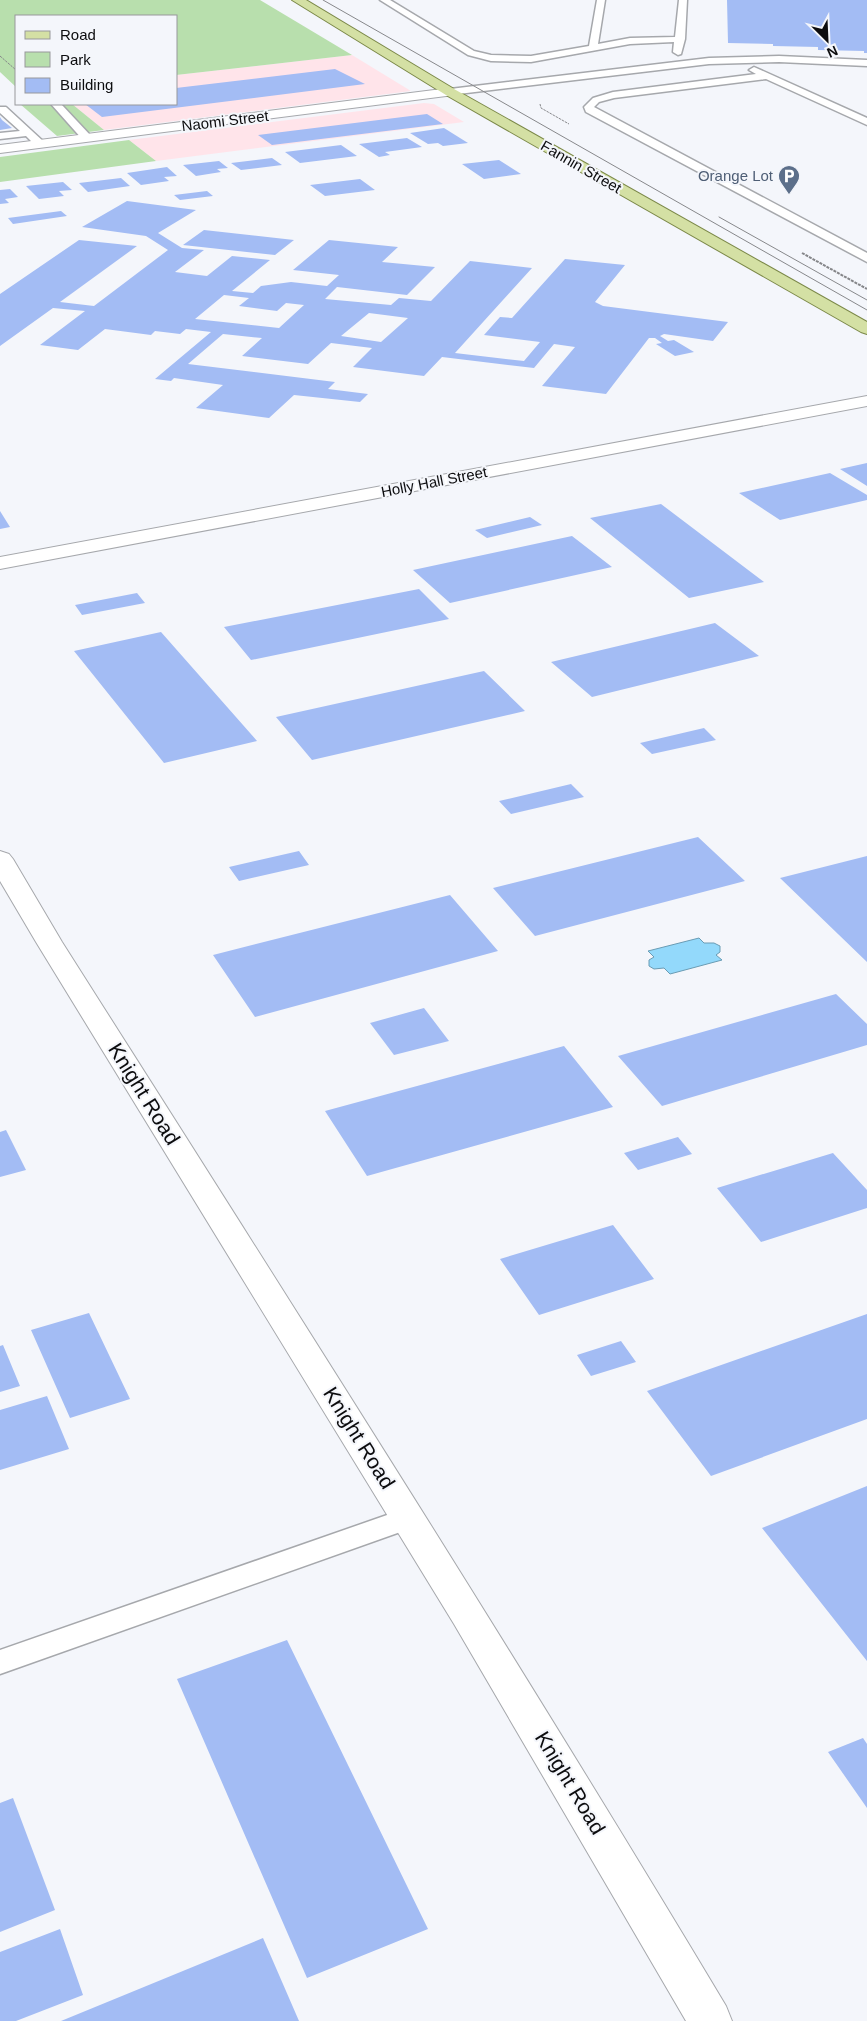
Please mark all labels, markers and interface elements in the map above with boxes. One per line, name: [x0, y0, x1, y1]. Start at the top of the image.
legend: [15, 15, 178, 105]
north arrow: [802, 15, 852, 65]
text: Road: [60, 26, 96, 43]
text: N: [824, 43, 840, 61]
text: Park: [60, 51, 91, 68]
text: Building: [60, 76, 113, 93]
street label: Naomi Street: [180, 107, 270, 134]
street label: Fannin Street: [538, 137, 625, 197]
parking icon: Orange Lot: [777, 164, 801, 195]
place label: Orange Lot: [698, 167, 774, 184]
street label: Holly Hall Street: [379, 463, 489, 500]
street label: Knight Road: [104, 1039, 185, 1149]
street label: Knight Road: [319, 1383, 400, 1493]
street label: Knight Road: [531, 1727, 610, 1838]

